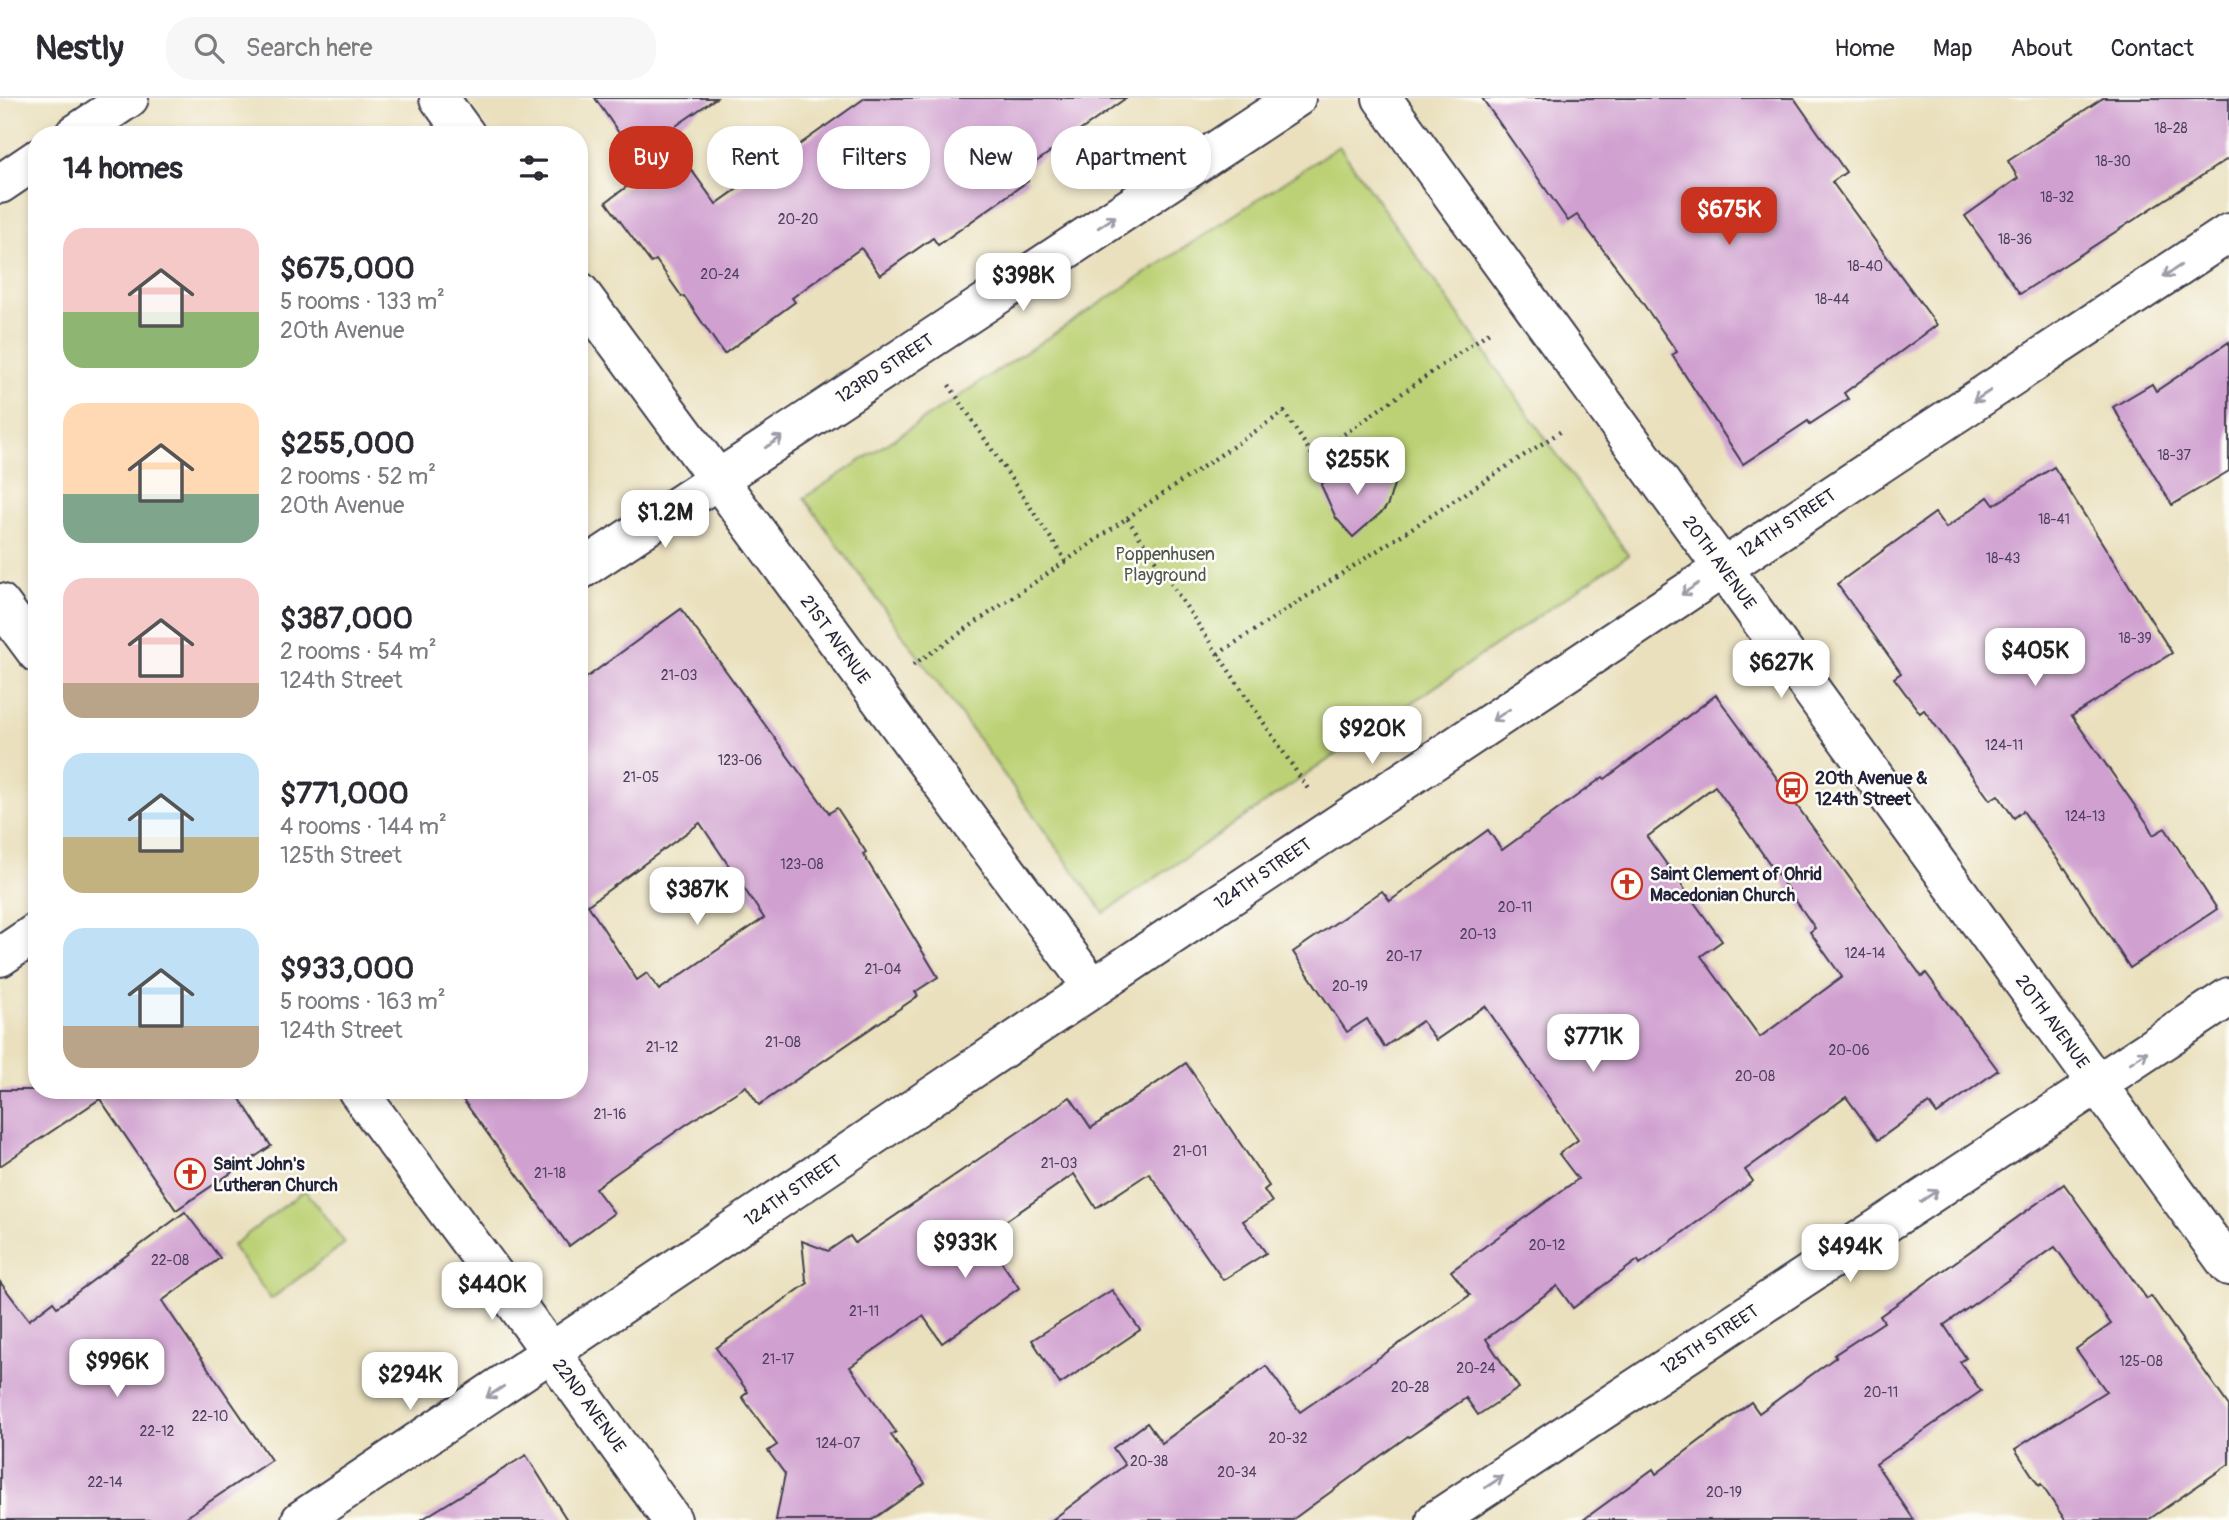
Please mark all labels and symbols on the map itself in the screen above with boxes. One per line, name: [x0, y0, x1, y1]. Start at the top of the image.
house number: 18-28: [2154, 120, 2188, 137]
house number: 18-30: [2095, 153, 2131, 170]
pin: $675K: [1680, 188, 1778, 247]
house number: 18-32: [2040, 189, 2074, 206]
house number: 20-20: [778, 211, 818, 228]
one-way arrow: [1097, 215, 1116, 230]
house number: 18-36: [1998, 231, 2032, 248]
pin: $398K: [974, 254, 1072, 313]
house number: 18-40: [1847, 258, 1883, 275]
one-way arrow: [2163, 264, 2182, 278]
house number: 20-24: [700, 266, 740, 283]
house number: 18-44: [1815, 291, 1849, 308]
street label: 123RD STREET: [832, 329, 938, 409]
one-way arrow: [1973, 389, 1992, 403]
one-way arrow: [764, 435, 783, 449]
pin: $255K: [1308, 438, 1406, 497]
house number: 18-37: [2157, 447, 2191, 464]
street label: 124TH STREET: [1734, 484, 1840, 564]
pin: $1.2M: [616, 490, 714, 550]
street label: 20TH AVENUE: [1677, 511, 1761, 615]
house number: 18-41: [2038, 511, 2070, 528]
park label: Poppenhusen Playground: [1115, 543, 1215, 587]
house number: 18-43: [1986, 550, 2020, 567]
one-way arrow: [1681, 581, 1700, 596]
street label: 21ST AVENUE: [795, 591, 875, 689]
pin: $405K: [1986, 628, 2084, 688]
house number: 18-39: [2118, 630, 2152, 647]
pin: $627K: [1732, 640, 1830, 700]
house number: 21-03: [661, 667, 698, 684]
pin: $920K: [1323, 706, 1421, 766]
one-way arrow: [1492, 708, 1511, 722]
house number: 124-11: [1985, 737, 2023, 754]
house number: 123-06: [718, 752, 762, 769]
place label: 20th Avenue & 124th Street: [1815, 767, 1927, 811]
house number: 21-05: [623, 769, 659, 786]
bus stop icon: 20th Avenue & 124th Street: [1775, 771, 1809, 805]
house number: 124-13: [2065, 808, 2106, 825]
street label: 124TH STREET: [1210, 833, 1316, 915]
house number: 123-08: [780, 856, 824, 873]
place label: Saint Clement of Ohrid Macedonian Church: [1650, 863, 1822, 907]
church icon: Saint Clement of Ohrid Macedonian Church: [1610, 867, 1644, 901]
pin: $387K: [648, 868, 746, 927]
house number: 20-11: [1498, 899, 1532, 916]
house number: 20-13: [1460, 926, 1497, 943]
house number: 124-14: [1845, 945, 1885, 962]
house number: 20-17: [1386, 948, 1423, 965]
house number: 21-04: [865, 961, 901, 978]
street label: 20TH AVENUE: [2010, 970, 2094, 1074]
house number: 20-19: [1332, 978, 1368, 995]
pin: $771K: [1544, 1014, 1642, 1074]
house number: 21-08: [765, 1034, 801, 1051]
house number: 21-12: [646, 1039, 678, 1056]
house number: 20-06: [1828, 1042, 1870, 1059]
one-way arrow: [2129, 1050, 2149, 1064]
house number: 20-08: [1735, 1068, 1775, 1085]
house number: 21-16: [594, 1106, 626, 1123]
house number: 21-01: [1173, 1143, 1207, 1160]
street label: 124TH STREET: [740, 1150, 846, 1232]
place label: Saint John's Lutheran Church: [213, 1153, 338, 1197]
house number: 21-03: [1041, 1155, 1078, 1172]
church icon: Saint John's Lutheran Church: [173, 1157, 207, 1191]
house number: 21-18: [534, 1165, 566, 1182]
one-way arrow: [1919, 1189, 1938, 1203]
pin: $933K: [916, 1220, 1014, 1280]
pin: $494K: [1801, 1224, 1899, 1284]
house number: 20-12: [1529, 1237, 1565, 1254]
house number: 22-08: [151, 1252, 189, 1269]
pin: $440K: [443, 1262, 541, 1322]
street label: 125TH STREET: [1657, 1300, 1763, 1380]
house number: 21-11: [849, 1303, 879, 1320]
pin: $996K: [68, 1340, 166, 1399]
house number: 21-17: [762, 1351, 795, 1368]
pin: $294K: [361, 1352, 459, 1412]
house number: 125-08: [2119, 1353, 2163, 1370]
street label: 22ND AVENUE: [547, 1354, 631, 1458]
house number: 20-24: [1456, 1360, 1496, 1377]
house number: 20-28: [1391, 1379, 1429, 1396]
house number: 20-11: [1864, 1384, 1898, 1401]
one-way arrow: [486, 1385, 505, 1399]
house number: 22-10: [192, 1408, 228, 1425]
house number: 22-12: [140, 1423, 175, 1440]
house number: 20-32: [1269, 1430, 1308, 1447]
house number: 124-07: [816, 1435, 861, 1452]
house number: 20-38: [1130, 1453, 1168, 1470]
house number: 20-34: [1217, 1464, 1257, 1481]
house number: 22-14: [87, 1474, 123, 1491]
one-way arrow: [1483, 1475, 1503, 1489]
house number: 20-19: [1706, 1484, 1742, 1501]

